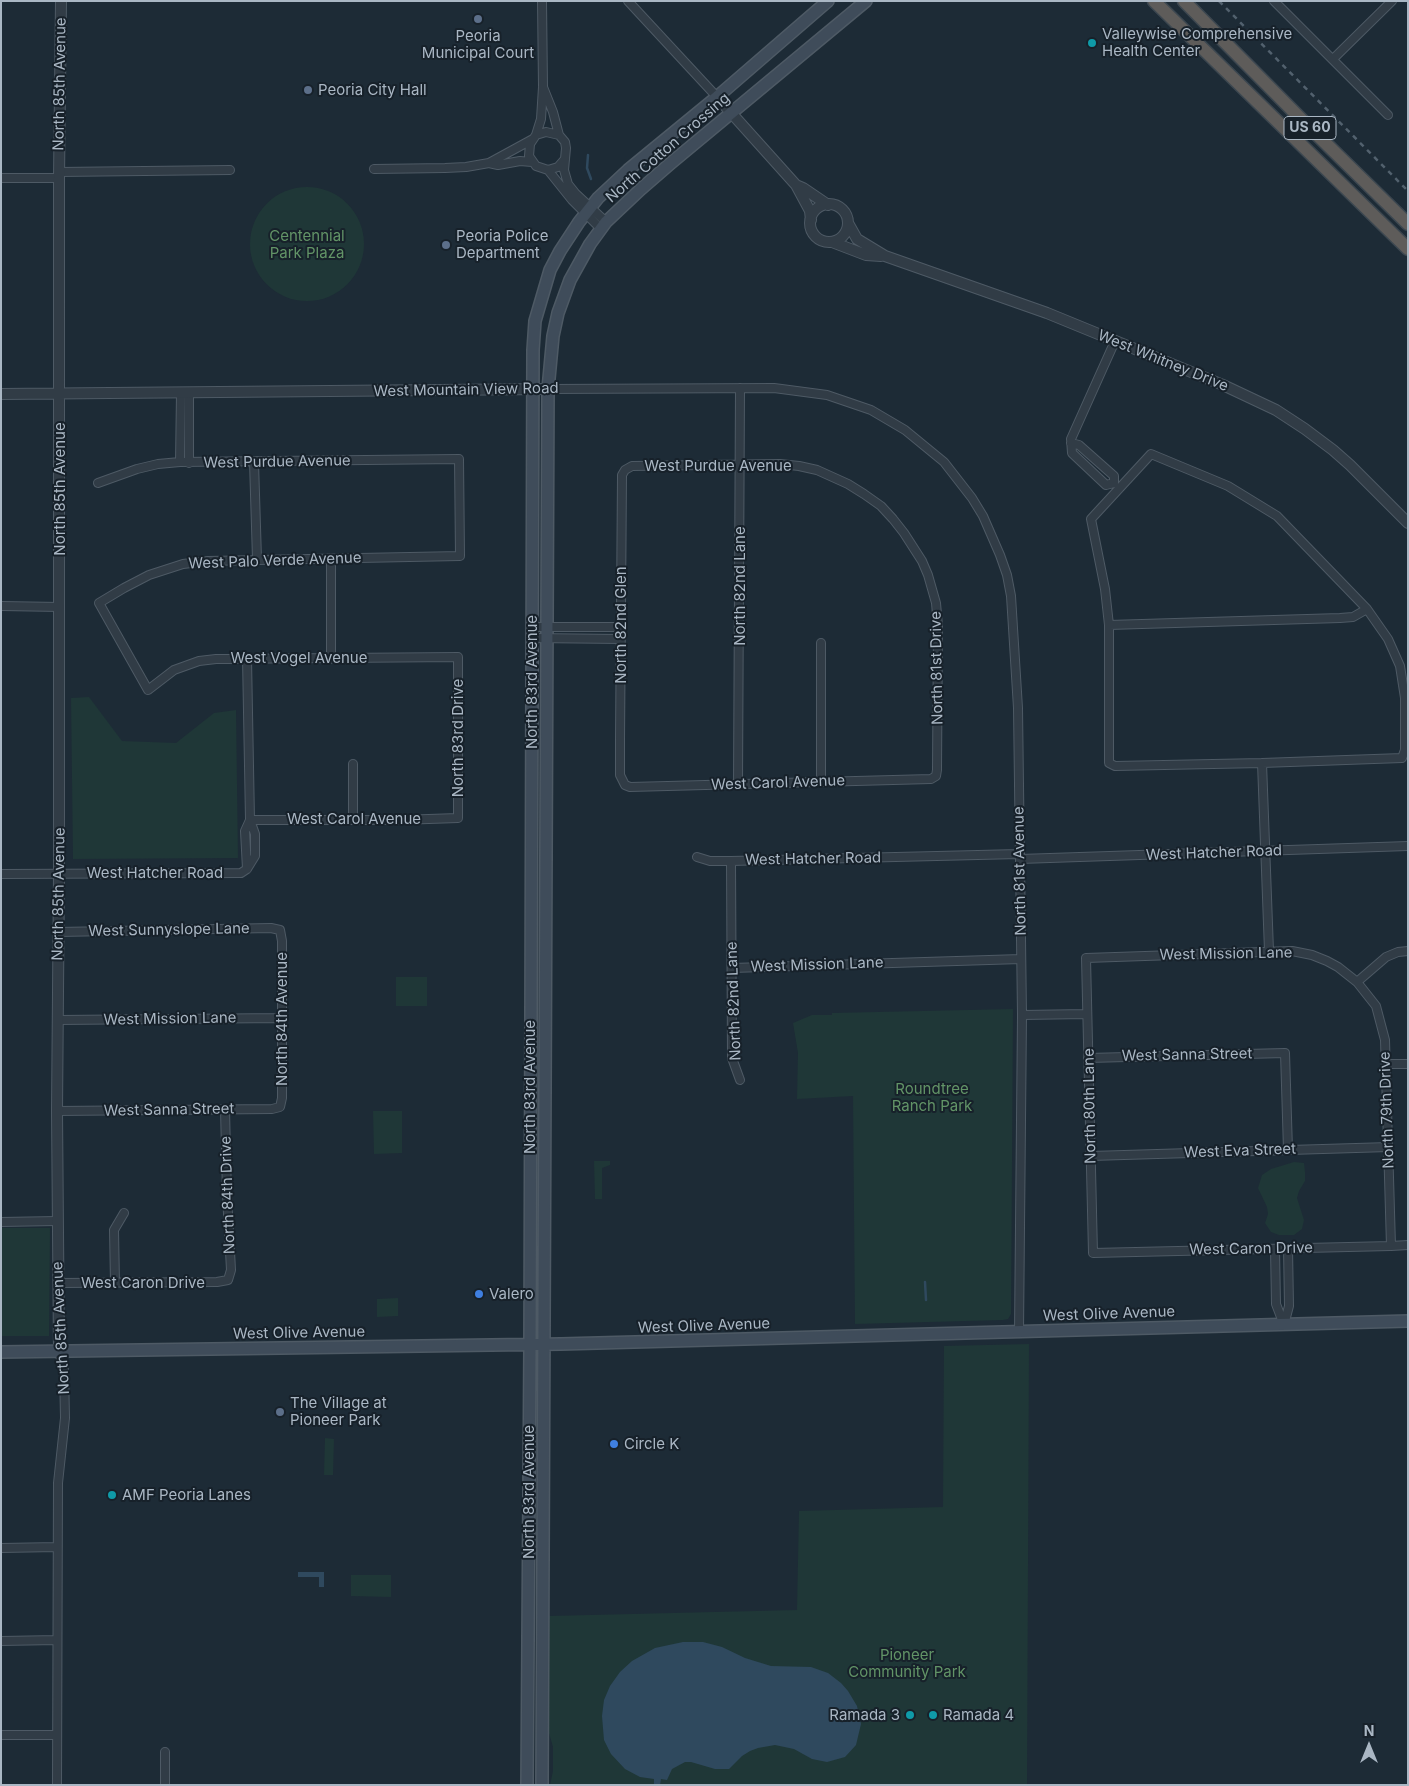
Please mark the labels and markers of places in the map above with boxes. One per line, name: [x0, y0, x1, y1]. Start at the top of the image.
marker: Peoria Municipal Court: [472, 13, 484, 25]
place label: Valleywise Comprehensive Health Center: [1102, 25, 1292, 60]
place label: Peoria Municipal Court: [422, 27, 534, 62]
marker: Valleywise Comprehensive Health Center: [1086, 37, 1098, 49]
place label: Peoria City Hall: [318, 81, 427, 99]
marker: Peoria City Hall: [302, 84, 314, 96]
place label: Peoria Police Department: [456, 227, 548, 262]
marker: Peoria Police Department: [440, 239, 452, 251]
place label: Valero: [489, 1285, 534, 1303]
marker: Valero: [473, 1288, 485, 1300]
place label: The Village at Pioneer Park: [290, 1394, 387, 1429]
marker: The Village at Pioneer Park: [274, 1406, 286, 1418]
place label: Circle K: [624, 1435, 679, 1453]
marker: Circle K: [608, 1438, 620, 1450]
place label: AMF Peoria Lanes: [122, 1486, 251, 1504]
marker: AMF Peoria Lanes: [106, 1489, 118, 1501]
place label: Ramada 3: [829, 1706, 900, 1724]
place label: Ramada 4: [943, 1706, 1014, 1724]
marker: Ramada 3: [904, 1709, 916, 1721]
marker: Ramada 4: [927, 1709, 939, 1721]

